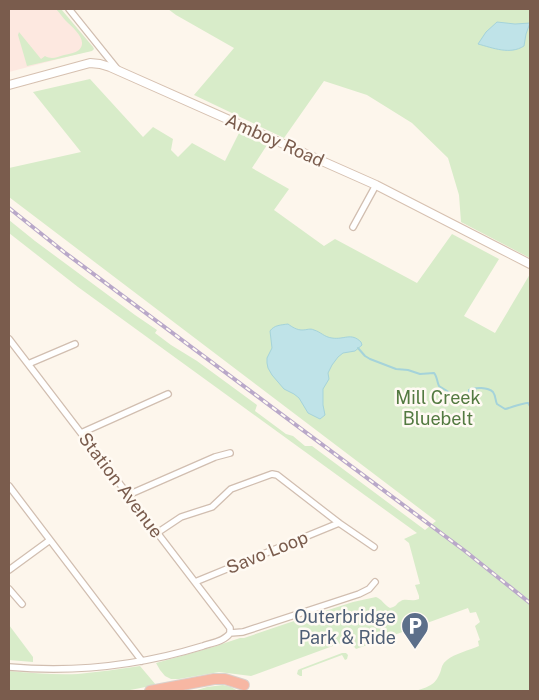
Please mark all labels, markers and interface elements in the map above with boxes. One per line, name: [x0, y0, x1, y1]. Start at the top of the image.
street label: Amboy Road: [222, 109, 328, 171]
park label: Mill Creek Bluebelt: [395, 387, 481, 429]
street label: Station Avenue: [75, 428, 167, 542]
street label: Savo Loop: [223, 526, 311, 578]
place label: Outerbridge Park & Ride: [294, 606, 396, 648]
parking icon: Outerbridge Park & Ride: [400, 611, 430, 650]

